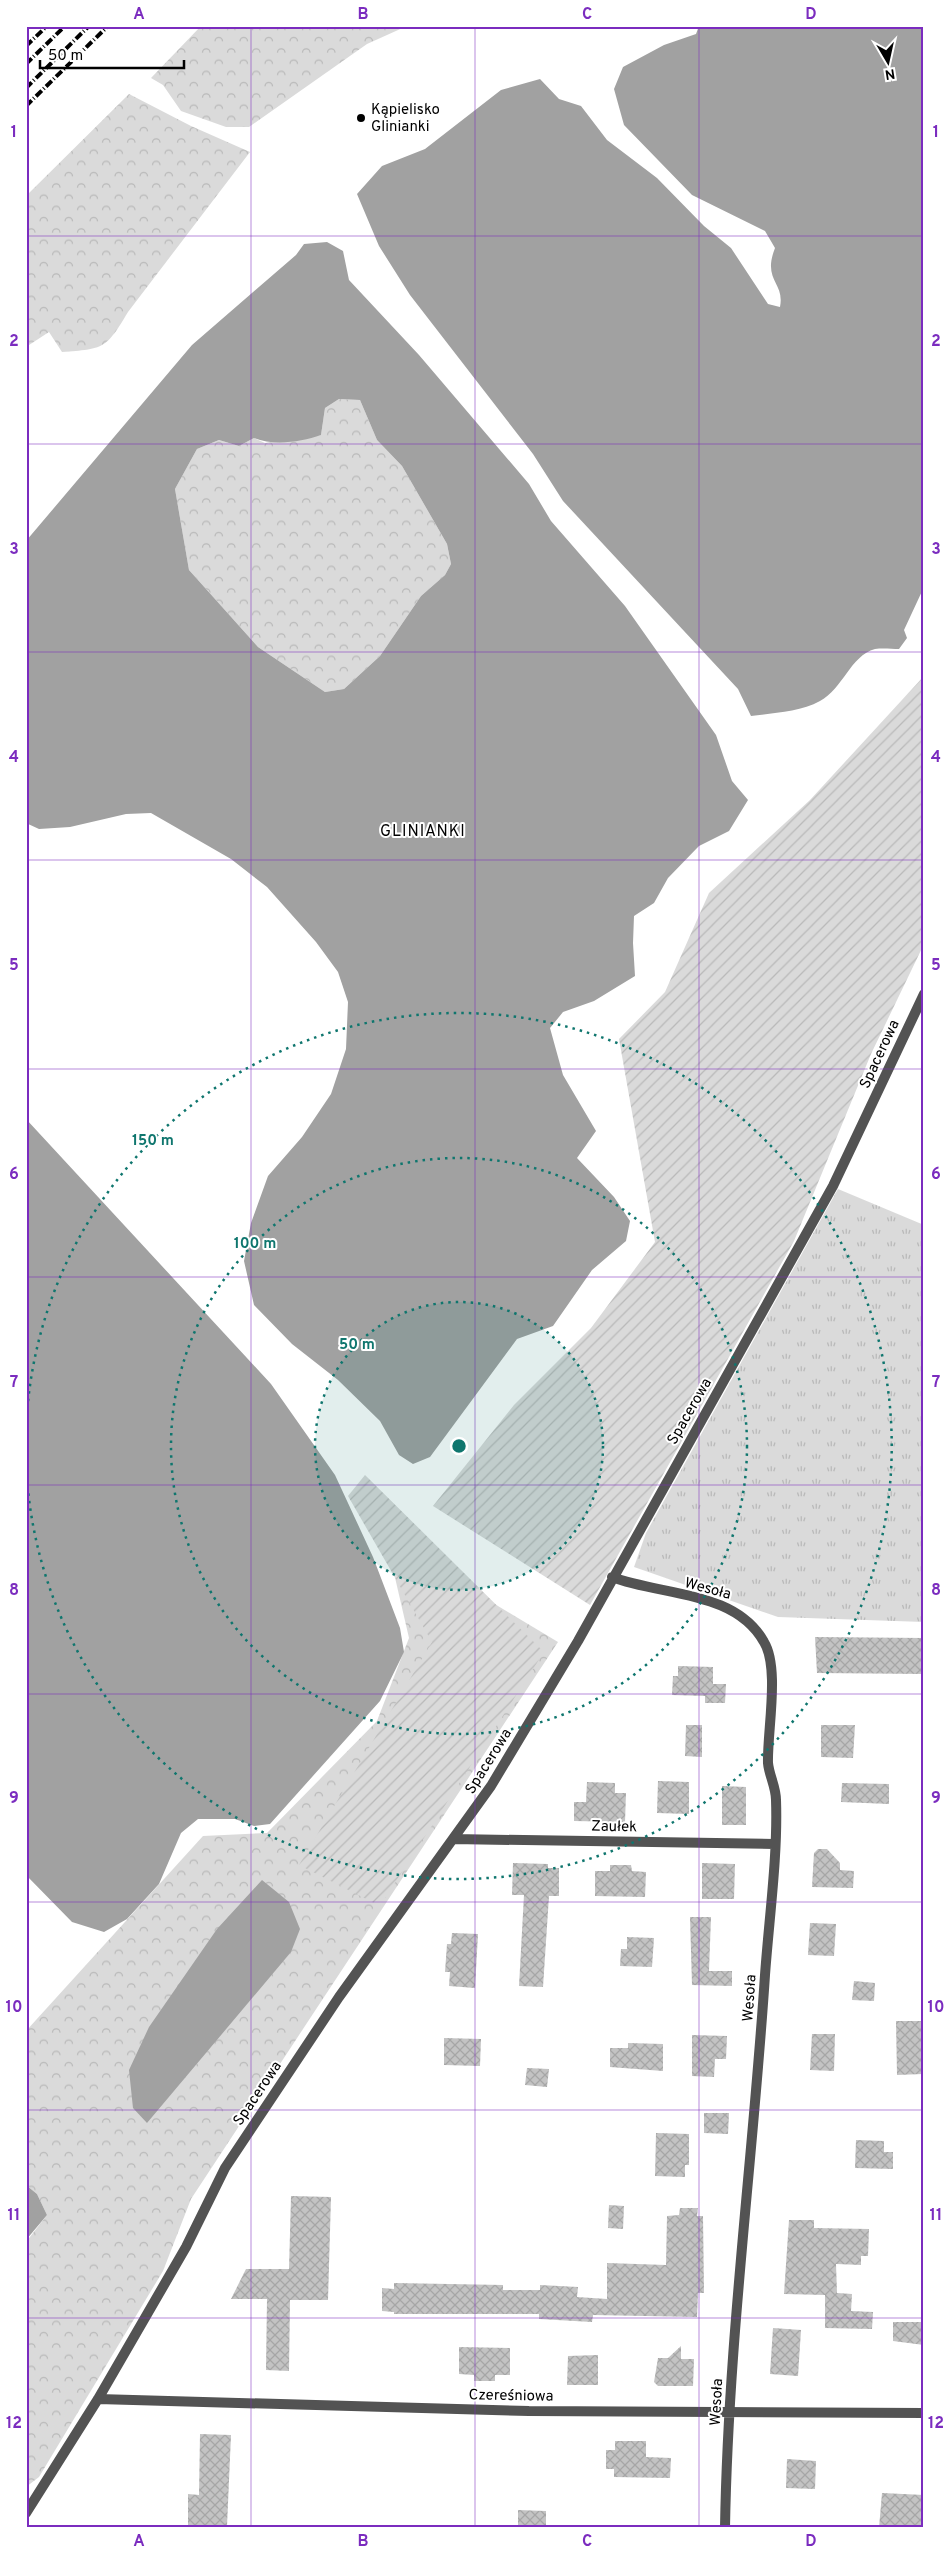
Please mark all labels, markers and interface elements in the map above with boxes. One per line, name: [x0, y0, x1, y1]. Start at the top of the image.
text: A: [133, 5, 145, 25]
text: B: [357, 5, 369, 25]
text: C: [582, 5, 592, 25]
text: D: [805, 5, 817, 25]
scale bar: [40, 38, 184, 70]
north arrow: [862, 38, 912, 88]
text: 50 m: [48, 47, 83, 66]
text: N: [883, 64, 896, 83]
place label: Kąpielisko Glinianki: [371, 101, 440, 137]
marker: Kąpielisko Glinianki: [355, 112, 367, 124]
text: 1: [11, 123, 17, 143]
text: 1: [933, 123, 939, 143]
text: 2: [9, 332, 19, 352]
text: 2: [931, 332, 941, 352]
text: 3: [9, 540, 19, 560]
text: 3: [931, 540, 941, 560]
text: 4: [9, 748, 19, 768]
text: 4: [931, 748, 941, 768]
district label: GLINIANKI: [380, 822, 466, 842]
text: 5: [9, 956, 19, 976]
text: 5: [931, 956, 941, 976]
street label: Spacerowa: [856, 1017, 905, 1092]
text: 150 m: [132, 1132, 174, 1151]
text: 6: [9, 1165, 19, 1185]
text: 6: [931, 1165, 941, 1185]
text: 100 m: [234, 1235, 276, 1254]
text: 50 m: [339, 1336, 375, 1355]
text: 7: [10, 1373, 18, 1393]
text: 7: [932, 1373, 940, 1393]
street label: Spacerowa: [664, 1375, 717, 1448]
centre of rings: [450, 1437, 468, 1455]
street label: Wesoła: [682, 1574, 733, 1605]
text: 8: [9, 1581, 19, 1601]
text: 8: [931, 1581, 941, 1601]
street label: Spacerowa: [462, 1725, 517, 1798]
text: 9: [9, 1789, 19, 1809]
text: 9: [931, 1789, 941, 1809]
street label: Zaułek: [591, 1818, 637, 1837]
street label: Wesoła: [739, 1974, 762, 2022]
text: 10: [6, 1998, 22, 2018]
text: 10: [928, 1998, 944, 2018]
street label: Spacerowa: [230, 2058, 287, 2130]
text: 11: [8, 2206, 20, 2226]
text: 11: [930, 2206, 942, 2226]
street label: Wesoła: [707, 2378, 728, 2426]
street label: Czereśniowa: [468, 2386, 554, 2407]
text: 12: [6, 2414, 22, 2434]
text: 12: [928, 2414, 944, 2434]
text: A: [133, 2532, 145, 2552]
text: B: [357, 2532, 369, 2552]
text: C: [582, 2532, 592, 2552]
text: D: [805, 2532, 817, 2552]

